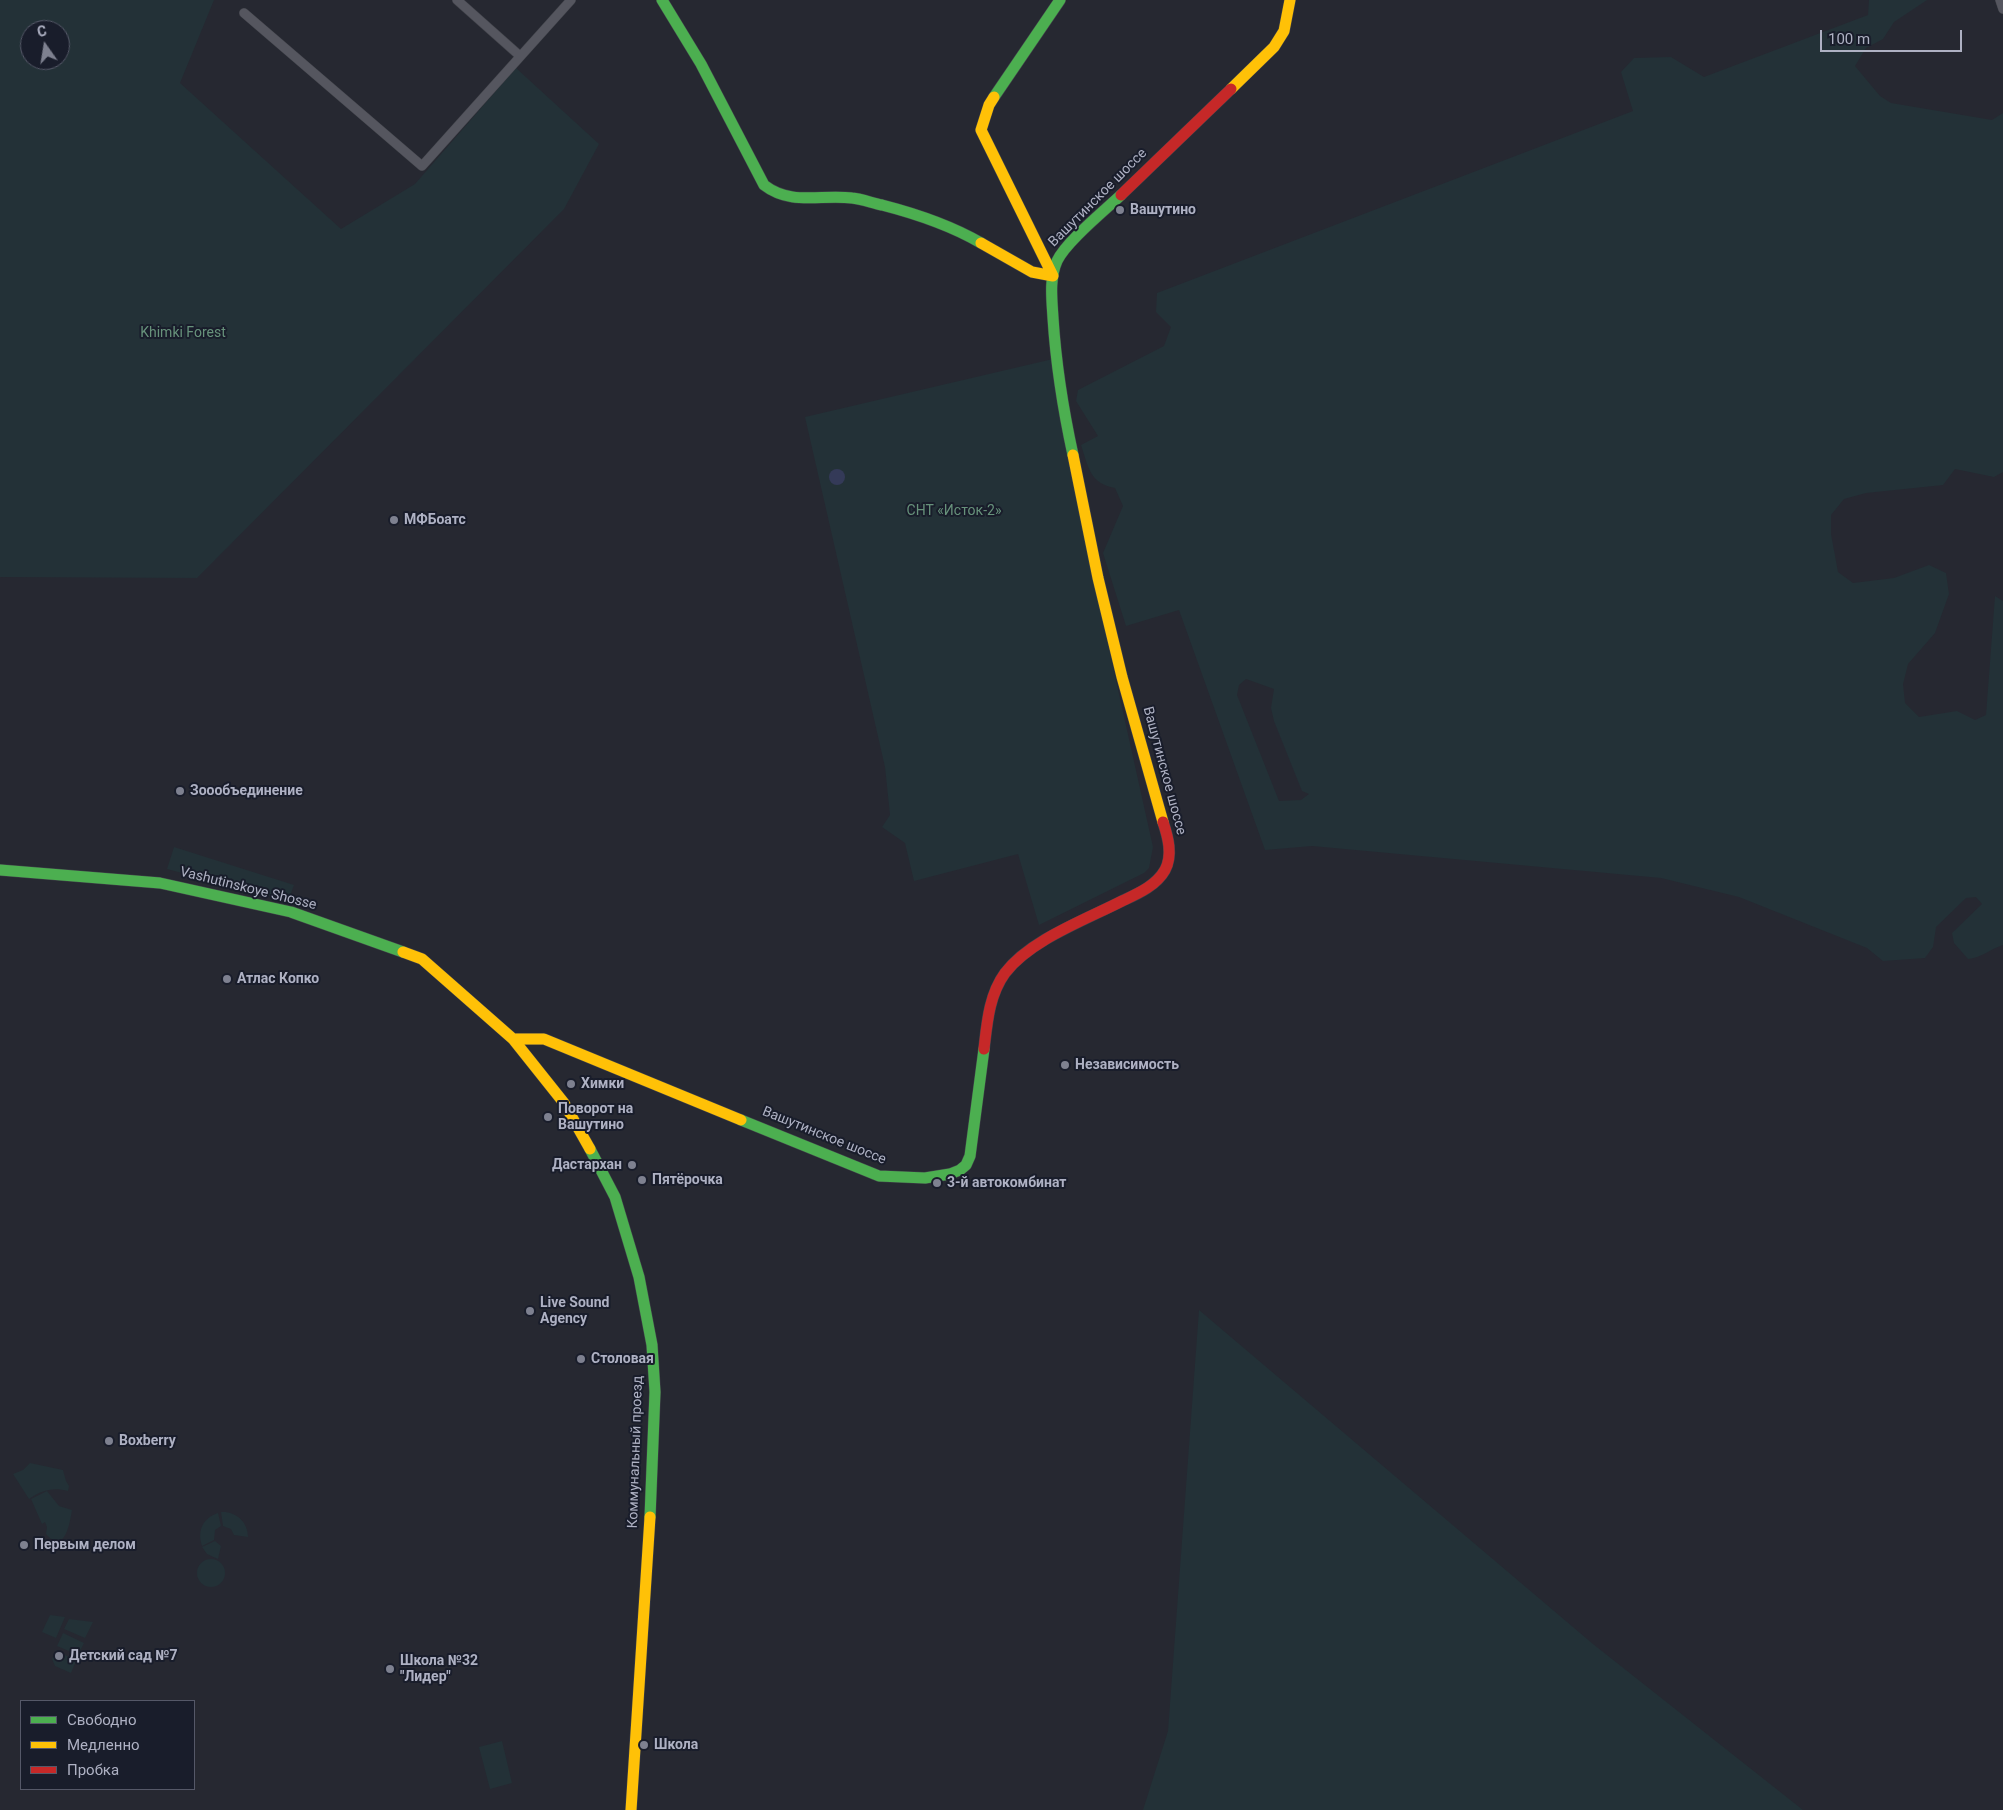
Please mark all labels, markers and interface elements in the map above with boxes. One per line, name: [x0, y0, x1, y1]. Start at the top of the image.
north arrow: [20, 20, 70, 70]
scale bar: [1823, 20, 1966, 52]
text: С: [36, 23, 48, 40]
text: 100 m: [1828, 30, 1870, 48]
street label: Вашутинское шоссе: [1045, 145, 1151, 251]
place label: Вашутино: [1130, 202, 1196, 218]
marker: Вашутино: [1114, 204, 1126, 216]
park label: Khimki Forest: [140, 325, 226, 341]
park label: СНТ «Исток-2»: [907, 503, 1001, 519]
place label: МФБоатс: [404, 512, 466, 528]
marker: МФБоатс: [388, 514, 400, 526]
street label: Вашутинское шоссе: [1139, 705, 1189, 837]
place label: Зоообъединение: [190, 783, 303, 799]
marker: Зоообъединение: [174, 785, 186, 797]
street label: Vashutinskoye Shosse: [178, 864, 318, 914]
place label: Атлас Копко: [237, 971, 319, 987]
marker: Атлас Копко: [221, 973, 233, 985]
place label: Независимость: [1075, 1057, 1179, 1073]
marker: Независимость: [1059, 1059, 1071, 1071]
place label: Химки: [581, 1076, 624, 1092]
marker: Химки: [565, 1078, 577, 1090]
place label: Поворот на Вашутино: [558, 1101, 633, 1134]
street label: Вашутинское шоссе: [760, 1103, 888, 1169]
marker: Поворот на Вашутино: [542, 1111, 554, 1123]
place label: Дастархан: [552, 1157, 622, 1173]
marker: Дастархан: [626, 1159, 638, 1171]
place label: Пятёрочка: [652, 1172, 723, 1188]
marker: Пятёрочка: [636, 1174, 648, 1186]
place label: 3-й автокомбинат: [947, 1175, 1066, 1191]
marker: 3-й автокомбинат: [931, 1177, 943, 1189]
place label: Live Sound Agency: [540, 1295, 609, 1328]
marker: Live Sound Agency: [524, 1305, 536, 1317]
place label: Столовая: [591, 1351, 654, 1367]
marker: Столовая: [575, 1353, 587, 1365]
street label: Коммунальный проезд: [625, 1375, 647, 1529]
place label: Boxberry: [119, 1433, 176, 1449]
marker: Boxberry: [103, 1435, 115, 1447]
place label: Первым делом: [34, 1537, 136, 1553]
marker: Первым делом: [18, 1539, 30, 1551]
place label: Детский сад №7: [69, 1648, 177, 1664]
marker: Детский сад №7: [53, 1650, 65, 1662]
place label: Школа №32 "Лидер": [400, 1653, 478, 1685]
marker: Школа №32 "Лидер": [384, 1663, 396, 1675]
legend: [20, 1700, 195, 1790]
text: Свободно: [67, 1711, 136, 1729]
text: Медленно: [67, 1736, 140, 1754]
place label: Школа: [654, 1737, 698, 1753]
marker: Школа: [638, 1739, 650, 1751]
text: Пробка: [67, 1761, 119, 1779]

